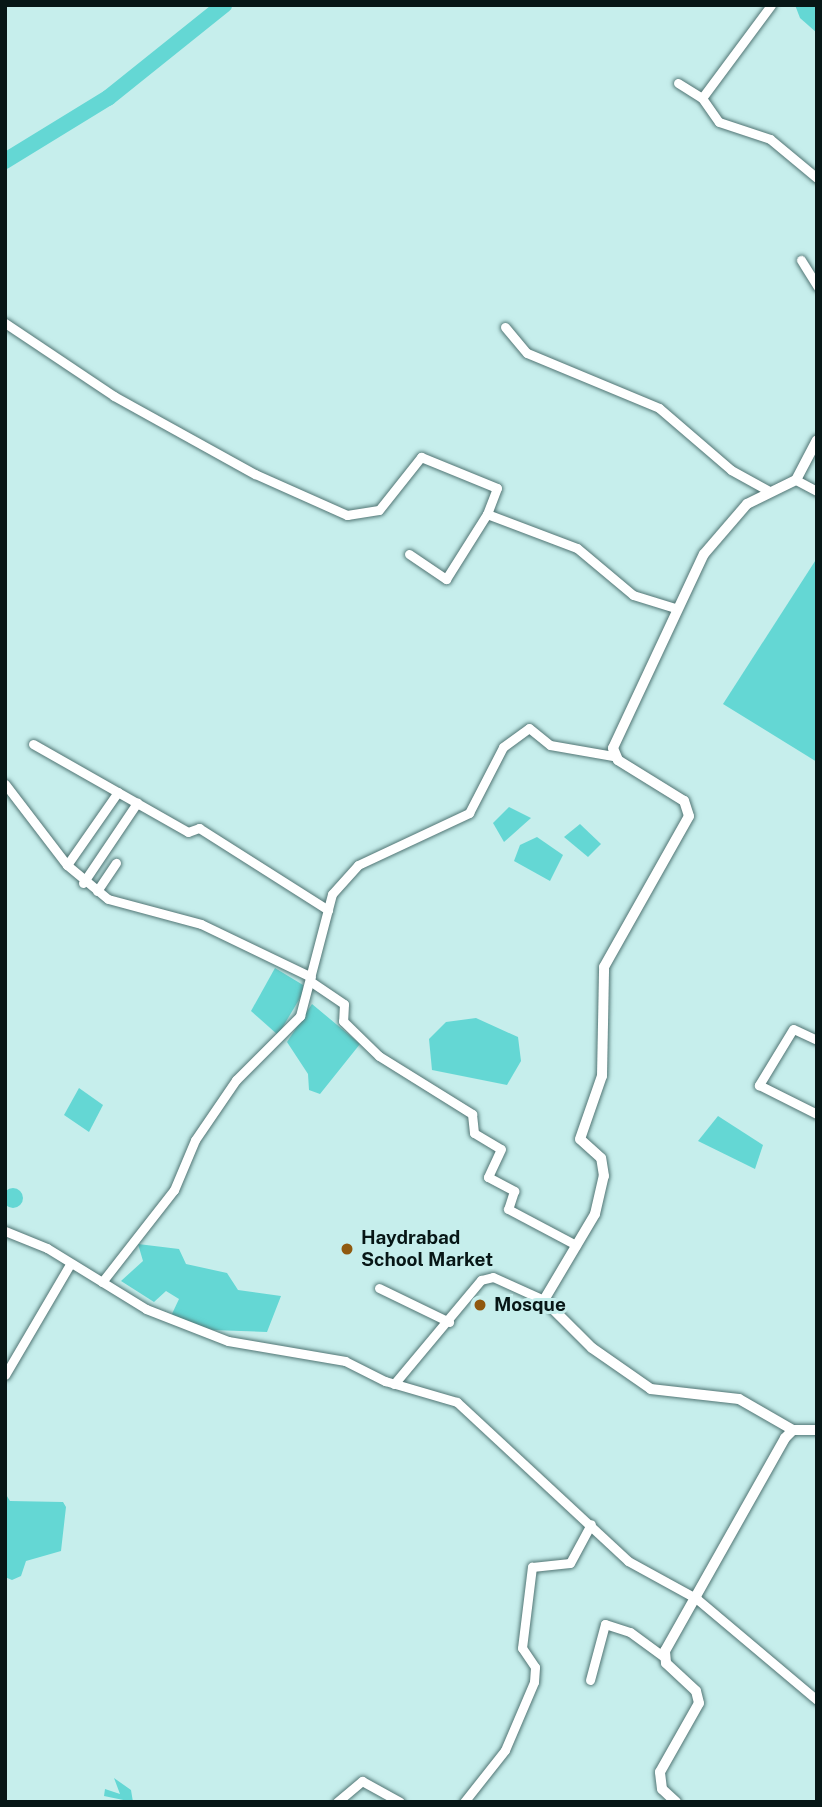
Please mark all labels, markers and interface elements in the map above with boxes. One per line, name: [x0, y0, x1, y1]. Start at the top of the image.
place label: Haydrabad School Market: [361, 1227, 493, 1271]
marker: Haydrabad School Market: [339, 1241, 355, 1257]
place label: Mosque: [494, 1294, 566, 1316]
marker: Mosque: [472, 1297, 488, 1313]

